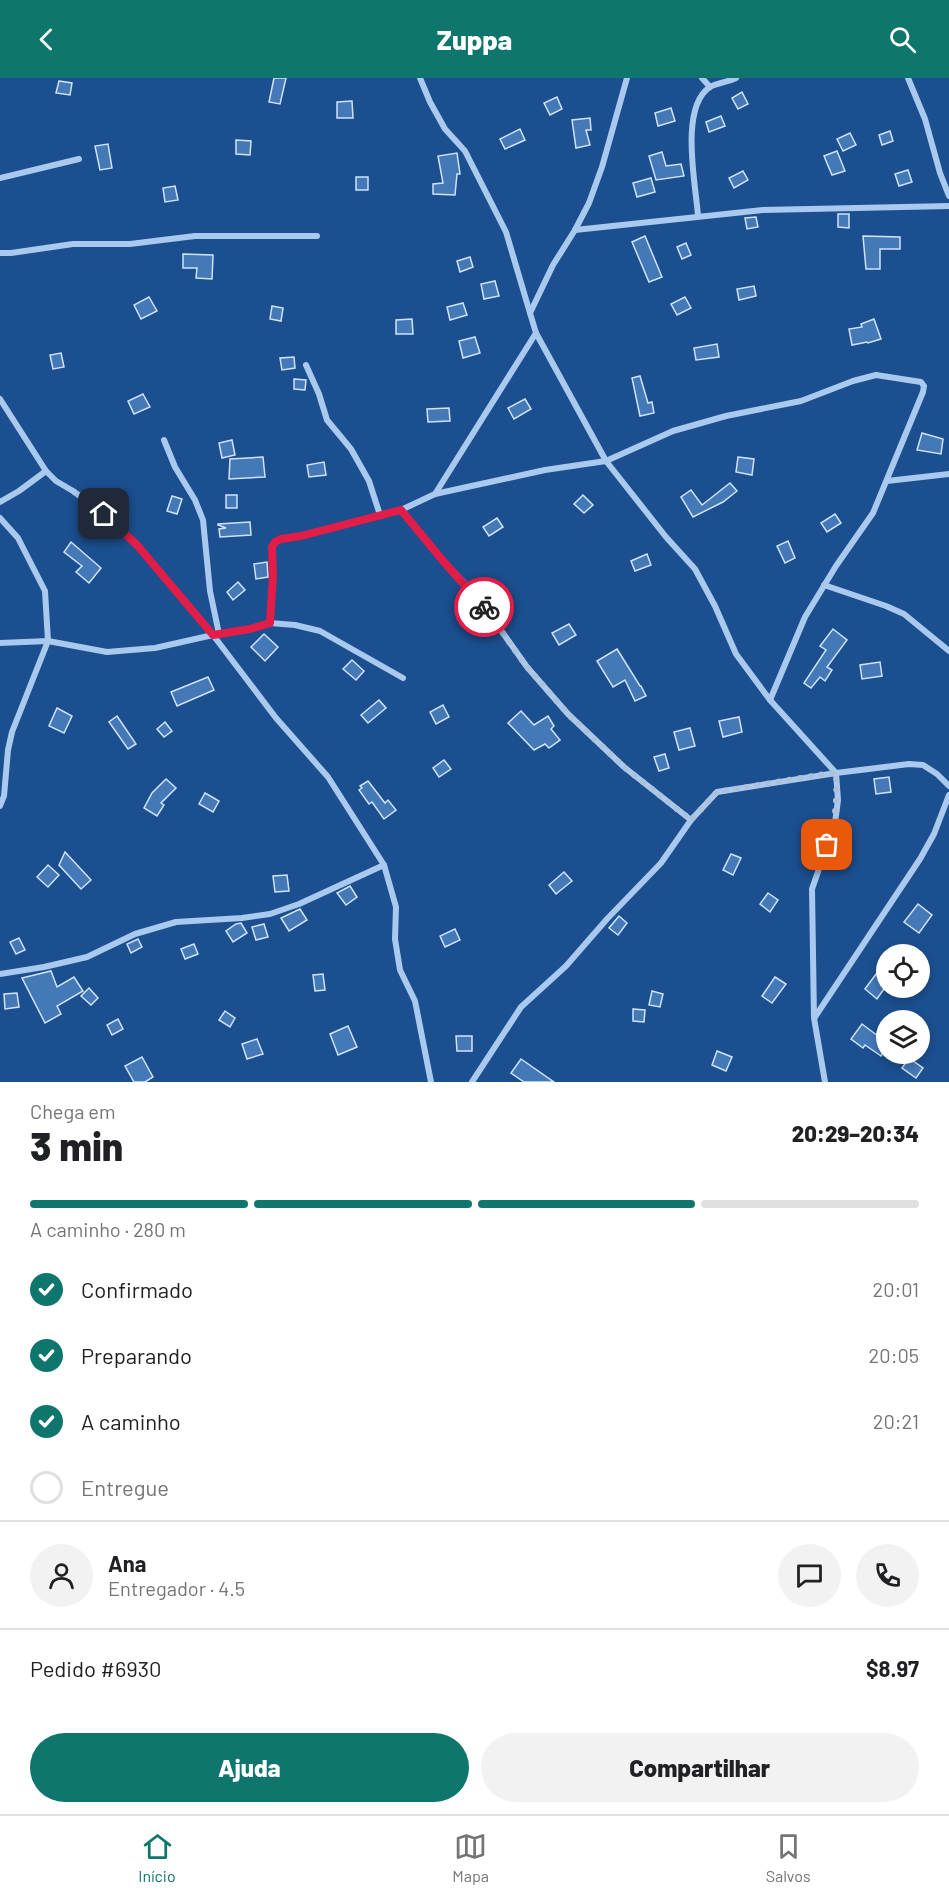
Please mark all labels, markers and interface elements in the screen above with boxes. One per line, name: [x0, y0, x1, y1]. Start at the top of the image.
icon: back: [30, 23, 63, 56]
text: Zuppa: [437, 23, 512, 55]
icon: search: [886, 23, 919, 56]
pin: [78, 488, 129, 539]
icon: home: [87, 497, 120, 530]
courier: [454, 577, 514, 637]
icon: bike: [468, 591, 501, 624]
pin: [801, 819, 852, 870]
icon: bag: [810, 828, 843, 861]
map controls: [876, 944, 930, 1064]
button: locate: [876, 944, 930, 998]
button: layers: [876, 1010, 930, 1064]
text: Chega em: [30, 1099, 116, 1123]
text: 20:29–20:34: [792, 1120, 919, 1146]
text: 3 min: [30, 1122, 123, 1169]
text: A caminho · 280 m: [30, 1217, 186, 1241]
icon: check: [30, 1273, 63, 1306]
text: Confirmado: [81, 1276, 193, 1302]
text: 20:01: [872, 1277, 919, 1301]
icon: check: [30, 1339, 63, 1372]
text: Preparando: [81, 1342, 192, 1368]
text: 20:05: [869, 1343, 919, 1367]
icon: check: [30, 1405, 63, 1438]
text: A caminho: [81, 1408, 181, 1434]
text: 20:21: [873, 1409, 919, 1433]
text: Entregue: [81, 1474, 169, 1500]
button: person: [30, 1544, 93, 1607]
button: chat: [778, 1544, 841, 1607]
button: phone: [856, 1544, 919, 1607]
text: Ana: [108, 1550, 146, 1576]
text: Entregador · 4.5: [108, 1576, 245, 1600]
text: Pedido #6930: [30, 1655, 161, 1681]
text: $8.97: [866, 1655, 919, 1681]
button: Ajuda: [30, 1733, 469, 1802]
button: Compartilhar: [481, 1733, 919, 1802]
tab: Início: [138, 1830, 176, 1885]
tab: Mapa: [452, 1830, 489, 1885]
tab: Salvos: [766, 1830, 811, 1885]

